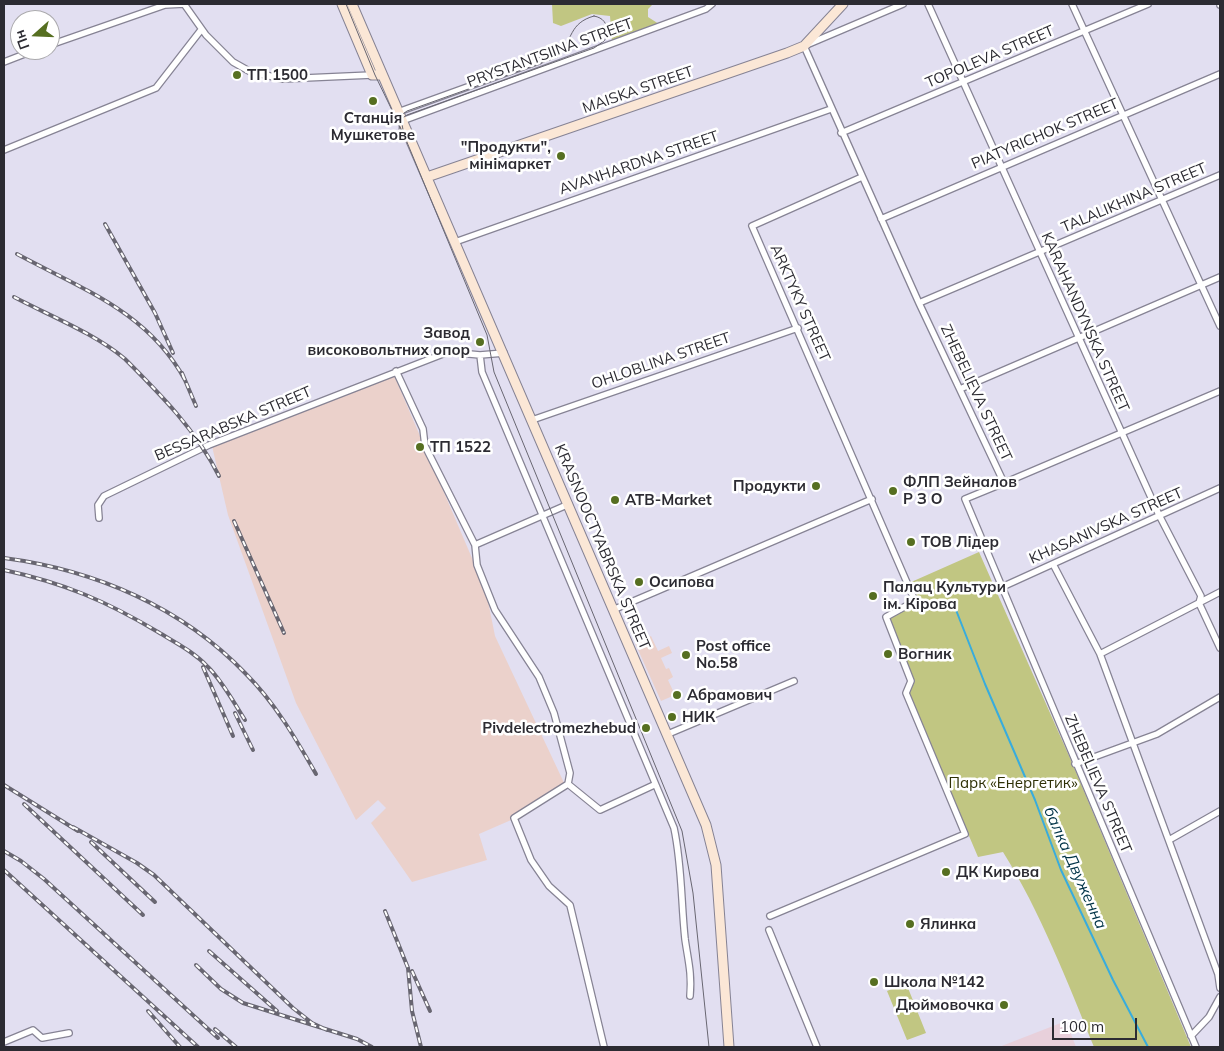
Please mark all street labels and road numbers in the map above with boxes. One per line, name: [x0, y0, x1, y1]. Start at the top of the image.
street label: PRYSTANTSIINA STREET: [465, 15, 635, 91]
street label: TOPOLEVA STREET: [923, 22, 1057, 92]
street label: MAISKA STREET: [580, 63, 696, 117]
street label: PIATYRICHOK STREET: [969, 95, 1121, 173]
street label: AVANHARDNA STREET: [557, 127, 721, 199]
street label: TALALIKHINA STREET: [1059, 159, 1209, 237]
street label: KARAHANDYNSKA STREET: [1037, 229, 1133, 415]
street label: ARKTYKY STREET: [766, 242, 834, 364]
street label: ZHEBELIEVA STREET: [936, 322, 1016, 464]
street label: OHLOBLINA STREET: [589, 329, 733, 393]
street label: BESSARABSKA STREET: [152, 383, 314, 465]
street label: KRASNOOCTYABRSKA STREET: [550, 441, 654, 653]
street label: KHASANIVSKA STREET: [1026, 484, 1186, 568]
street label: ZHEBELIEVA STREET: [1061, 712, 1135, 856]

